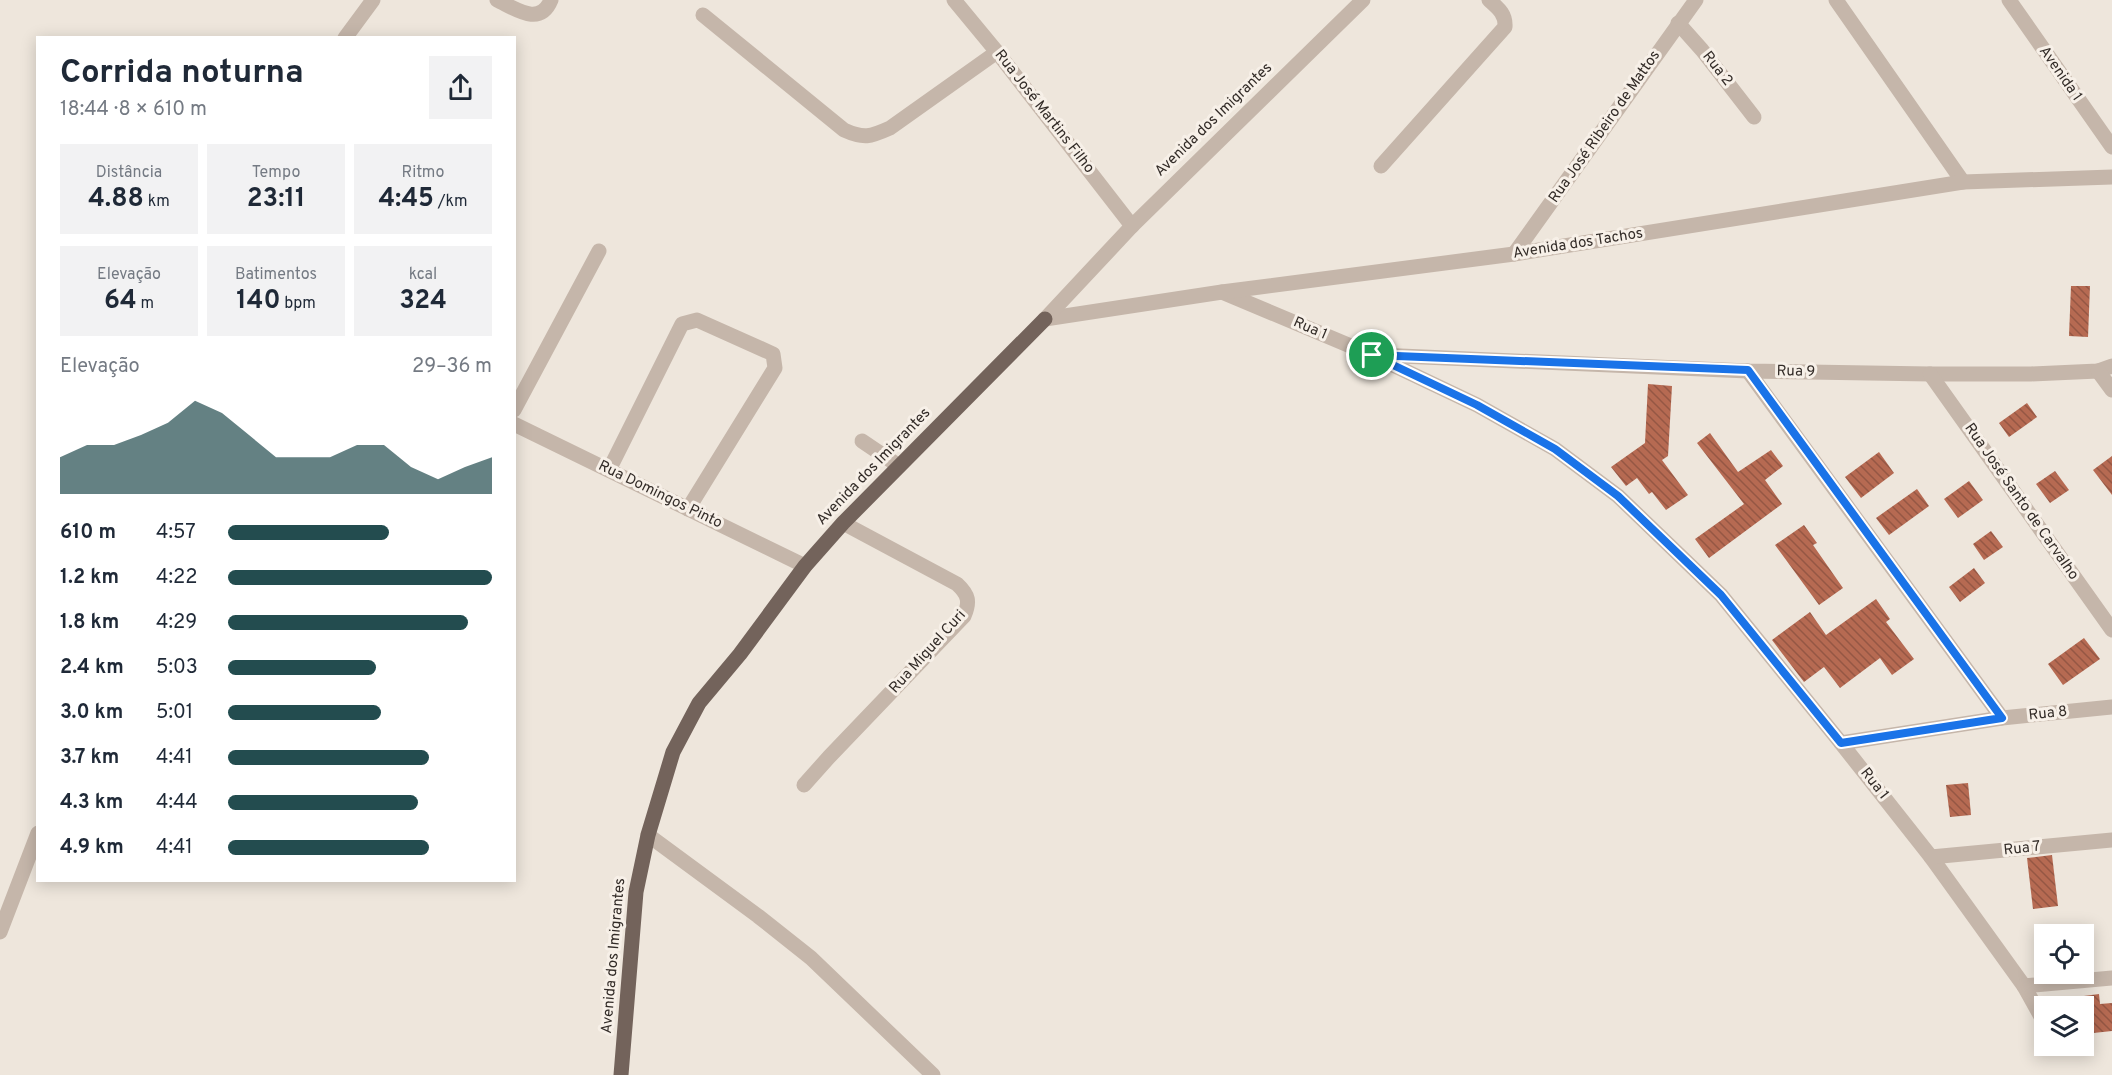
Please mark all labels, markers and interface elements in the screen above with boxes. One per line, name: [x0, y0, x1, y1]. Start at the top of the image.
street label: Avenida 1: [2034, 43, 2086, 105]
street label: Rua José Martins Filho: [990, 46, 1098, 178]
street label: Rua José Ribeiro de Mattos: [1545, 47, 1665, 207]
street label: Rua 2: [1698, 48, 1736, 90]
text: Corrida noturna: [60, 53, 304, 95]
button: share: [429, 56, 492, 119]
street label: Avenida dos Imigrantes: [1151, 59, 1277, 181]
text: 18:44 · 8 × 610 m: [60, 97, 207, 123]
text: Distância: [96, 163, 162, 183]
text: Tempo: [252, 163, 300, 183]
text: Ritmo: [402, 163, 444, 183]
text: 4.88: [88, 183, 144, 216]
text: 23:11: [247, 183, 305, 216]
text: 4:45: [378, 183, 434, 216]
text: km: [144, 192, 170, 212]
text: /km: [434, 192, 468, 212]
street label: Avenida dos Tachos: [1512, 224, 1644, 264]
text: Elevação: [97, 265, 161, 285]
text: Batimentos: [235, 265, 317, 285]
text: kcal: [409, 265, 437, 285]
text: 64: [104, 285, 137, 318]
text: 140: [236, 285, 281, 318]
text: 324: [399, 285, 447, 318]
text: m: [137, 294, 154, 314]
text: bpm: [281, 294, 316, 314]
street label: Rua 1: [1290, 313, 1330, 345]
pin: [1346, 329, 1397, 380]
icon: arrive: [1355, 338, 1388, 371]
text: Elevação: [60, 354, 140, 380]
text: 29–36 m: [412, 354, 492, 380]
street label: Rua 9: [1777, 362, 1815, 382]
street label: Avenida dos Imigrantes: [813, 404, 935, 530]
street label: Rua José Santo de Carvalho: [1959, 420, 2083, 584]
street label: Rua Domingos Pinto: [595, 457, 725, 533]
text: 610 m: [60, 520, 116, 546]
text: 4:57: [156, 520, 196, 546]
text: 1.2 km: [60, 565, 119, 591]
text: 4:22: [156, 565, 197, 591]
street label: Rua Miguel Curi: [886, 606, 970, 698]
text: 1.8 km: [60, 610, 119, 636]
text: 4:29: [156, 610, 197, 636]
text: 2.4 km: [60, 655, 124, 681]
text: 5:03: [156, 655, 198, 681]
text: 3.0 km: [60, 700, 123, 726]
text: 5:01: [156, 700, 193, 726]
street label: Rua 8: [2028, 703, 2068, 725]
text: 3.7 km: [60, 745, 119, 771]
text: 4:41: [156, 745, 193, 771]
street label: Rua 1: [1856, 764, 1892, 804]
text: 4.3 km: [60, 790, 123, 816]
text: 4:44: [156, 790, 198, 816]
text: 4.9 km: [60, 835, 124, 861]
text: 4:41: [156, 835, 193, 861]
street label: Rua 7: [2003, 838, 2042, 860]
street label: Avenida dos Imigrantes: [598, 877, 630, 1035]
map controls: [2034, 924, 2094, 1056]
button: locate: [2034, 924, 2094, 984]
button: layers: [2034, 996, 2094, 1056]

